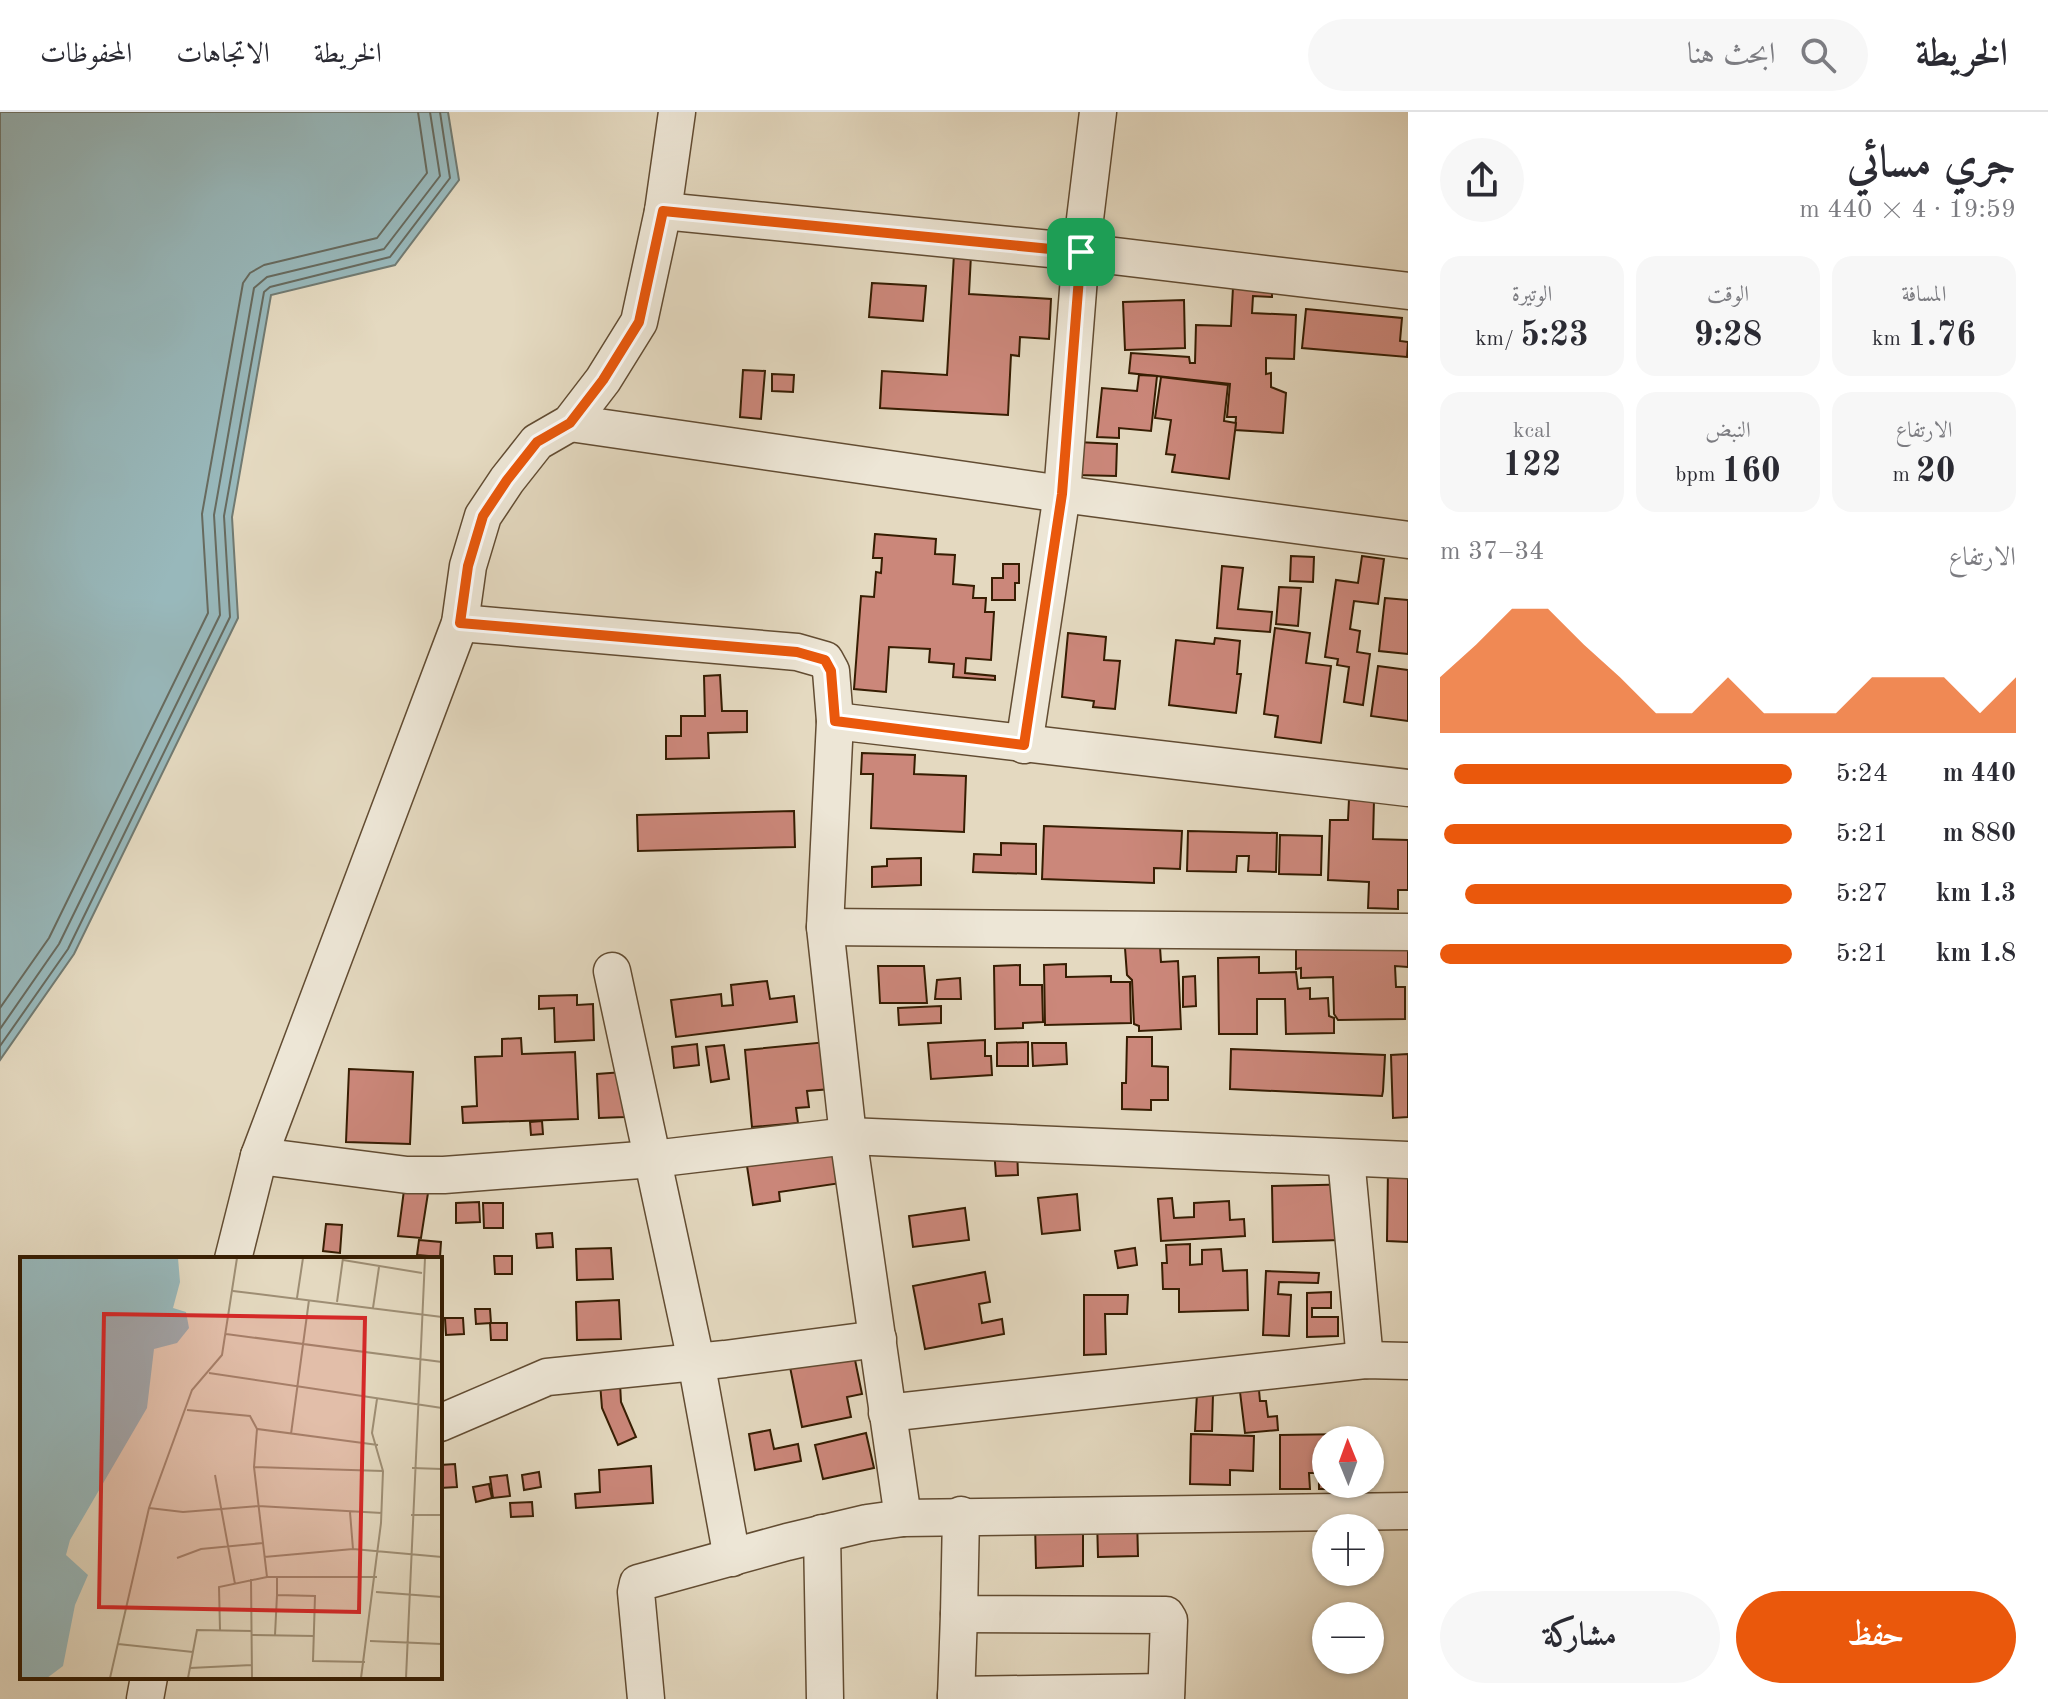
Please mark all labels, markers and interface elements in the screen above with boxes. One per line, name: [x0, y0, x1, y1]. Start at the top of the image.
search box: [1308, 19, 1868, 91]
icon: search: [1796, 33, 1840, 77]
text: الخريطة: [1916, 36, 2008, 74]
text: ابحث هنا: [1687, 40, 1776, 70]
text: المحفوظات: [40, 41, 132, 69]
text: الاتجاهات: [176, 41, 270, 69]
text: الخريطة: [314, 41, 382, 69]
button: share: [1440, 138, 1524, 222]
text: جري مسائي: [1847, 142, 2016, 186]
text: 19:59 · 4 × 440 m: [1799, 197, 2016, 223]
pin: [1047, 218, 1115, 286]
icon: arrive: [1059, 230, 1103, 274]
text: الوتيرة: [1512, 284, 1552, 306]
text: الوقت: [1707, 284, 1749, 306]
text: المسافة: [1902, 284, 1946, 306]
text: 5:23: [1520, 319, 1589, 353]
text: 9:28: [1694, 319, 1762, 353]
text: 1.76: [1907, 319, 1976, 353]
text: /km: [1475, 328, 1520, 350]
text: km: [1872, 328, 1907, 350]
text: kcal: [1513, 420, 1551, 442]
text: النبض: [1705, 420, 1751, 442]
text: الارتفاع: [1895, 420, 1953, 442]
text: 122: [1502, 449, 1562, 483]
text: 160: [1722, 455, 1781, 489]
text: 20: [1916, 455, 1956, 489]
text: bpm: [1675, 464, 1722, 486]
text: m: [1892, 464, 1916, 486]
text: 34–37 m: [1440, 539, 1544, 565]
text: الارتفاع: [1949, 545, 2016, 571]
text: 5:24: [1835, 761, 1888, 787]
text: 440 m: [1943, 761, 2016, 787]
text: 5:21: [1835, 821, 1888, 847]
text: 880 m: [1943, 821, 2016, 847]
text: 5:27: [1835, 881, 1888, 907]
text: 1.3 km: [1936, 881, 2016, 907]
text: 5:21: [1835, 941, 1888, 967]
text: 1.8 km: [1936, 941, 2016, 967]
inset map: [20, 1257, 442, 1679]
north arrow: [1312, 1426, 1384, 1498]
map controls: [1312, 1426, 1384, 1674]
button: +: [1312, 1514, 1384, 1586]
button: مشاركة: [1440, 1591, 1720, 1683]
button: حفظ: [1736, 1591, 2016, 1683]
button: −: [1312, 1602, 1384, 1674]

